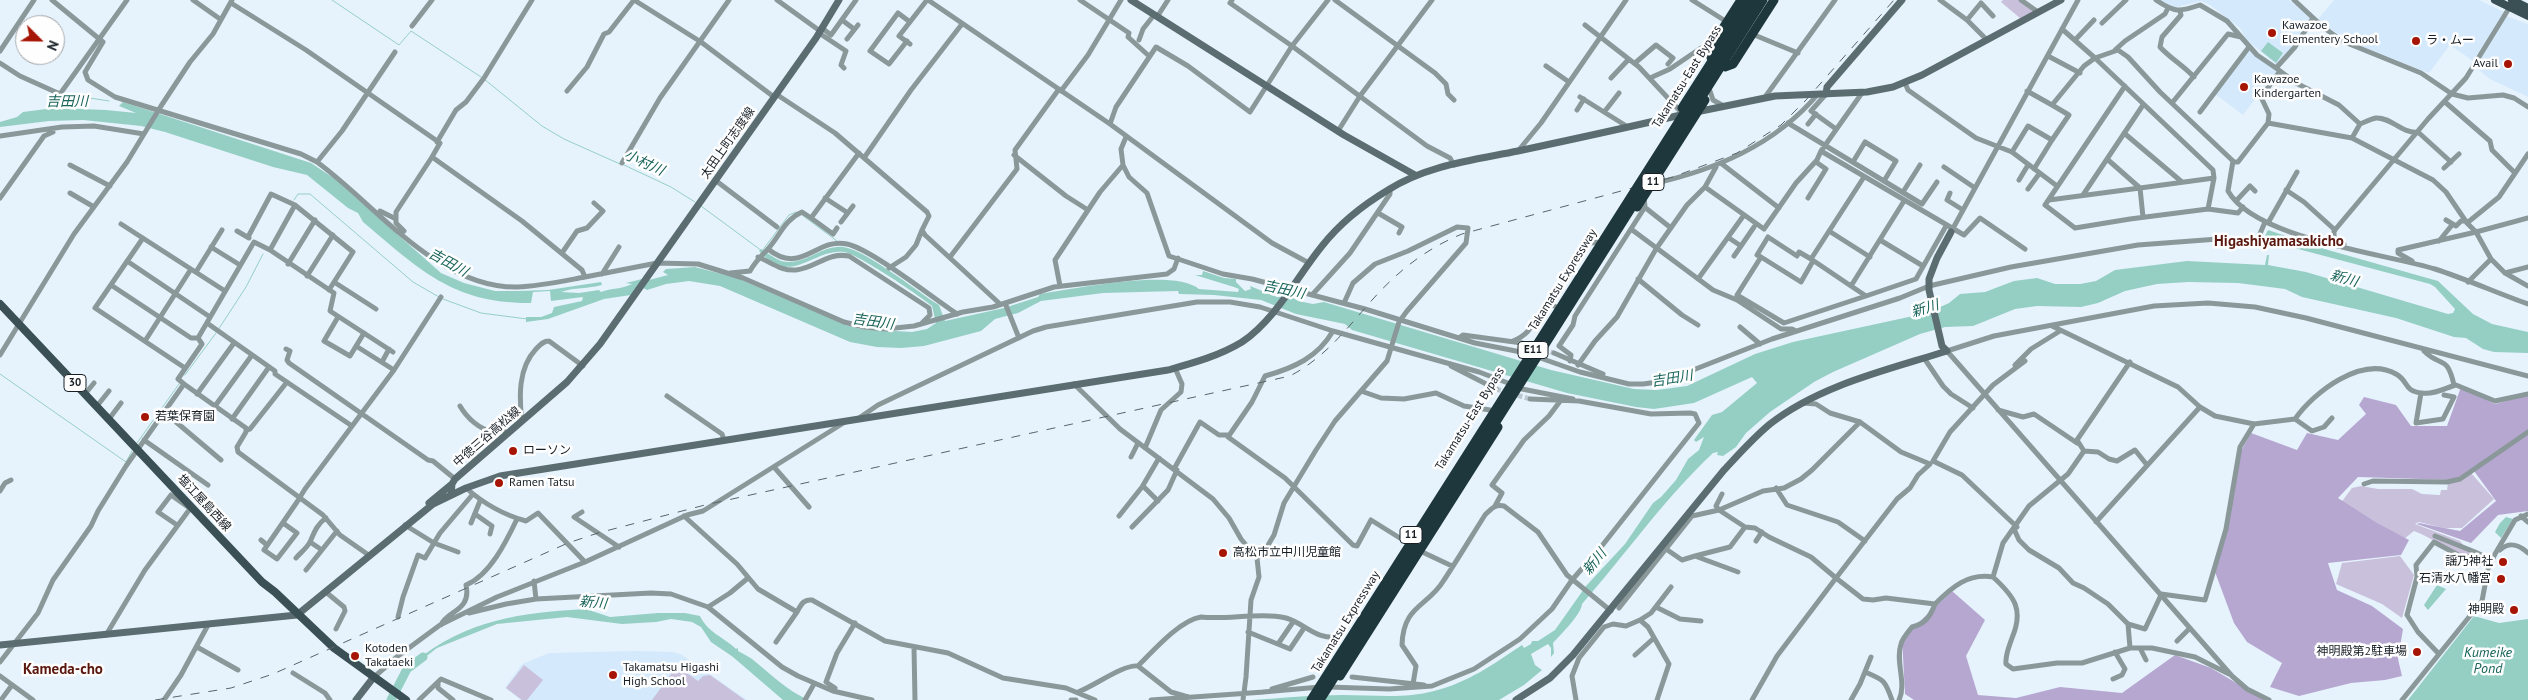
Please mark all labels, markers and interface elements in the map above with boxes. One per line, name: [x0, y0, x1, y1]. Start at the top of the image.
north arrow: [15, 15, 65, 65]
place label: Kawazoe Elementery School: [2282, 19, 2378, 47]
street label: Takamatsu-East Bypass: [1649, 23, 1725, 131]
marker: Kawazoe Elementery School: [2266, 27, 2278, 39]
place label: ラ・ムー: [2426, 34, 2474, 48]
marker: ラ・ムー: [2410, 35, 2422, 47]
text: N: [43, 38, 63, 53]
place label: Avail: [2473, 57, 2498, 71]
marker: Avail: [2502, 58, 2514, 70]
place label: Kawazoe Kindergarten: [2254, 73, 2321, 101]
marker: Kawazoe Kindergarten: [2238, 81, 2250, 93]
water label: 吉田川: [46, 94, 88, 110]
street label: 太田上町志度線: [698, 104, 758, 182]
water label: 小村川: [621, 147, 667, 179]
road number: 11: [1642, 173, 1664, 190]
street label: Takamatsu Expressway: [1526, 226, 1600, 334]
district label: Higashiyamasakicho: [2214, 233, 2344, 251]
water label: 吉田川: [426, 245, 470, 281]
water label: 新川: [2328, 267, 2360, 291]
water label: 吉田川: [1262, 277, 1306, 303]
water label: 新川: [1909, 297, 1941, 321]
water label: 吉田川: [851, 311, 895, 333]
road number: E11: [1518, 342, 1548, 358]
street label: Takamatsu-East Bypass: [1432, 365, 1508, 473]
water label: 吉田川: [1650, 367, 1694, 391]
road number: 30: [64, 374, 86, 392]
street label: 中徳三谷高松線: [451, 404, 523, 470]
place label: 若葉保育園: [155, 410, 215, 424]
marker: 若葉保育園: [139, 411, 151, 423]
place label: ローソン: [523, 444, 571, 458]
marker: ローソン: [507, 445, 519, 457]
street label: 塩江屋島西線: [174, 472, 234, 534]
place label: Ramen Tatsu: [509, 476, 575, 490]
marker: Ramen Tatsu: [493, 477, 505, 489]
road number: 11: [1400, 526, 1422, 544]
place label: 高松市立中川児童館: [1233, 546, 1341, 560]
water label: 新川: [1580, 546, 1610, 578]
marker: 高松市立中川児童館: [1217, 547, 1229, 559]
place label: 謡乃神社: [2445, 555, 2493, 569]
marker: 謡乃神社: [2497, 556, 2509, 568]
street label: Takamatsu Expressway: [1309, 568, 1383, 676]
place label: 石清水八幡宮: [2419, 572, 2491, 586]
marker: 石清水八幡宮: [2495, 573, 2507, 585]
water label: 新川: [578, 593, 608, 613]
place label: 神明殿: [2468, 603, 2504, 617]
marker: 神明殿: [2508, 604, 2520, 616]
place label: Kotoden Takataeki: [365, 642, 413, 670]
place label: 神明殿第2駐車場: [2316, 645, 2407, 659]
water label: Kumeike Pond: [2464, 645, 2512, 678]
marker: 神明殿第2駐車場: [2411, 646, 2423, 658]
marker: Kotoden Takataeki: [349, 650, 361, 662]
district label: Kameda-cho: [23, 661, 103, 679]
place label: Takamatsu Higashi High School: [623, 661, 719, 689]
marker: Takamatsu Higashi High School: [607, 669, 619, 681]

